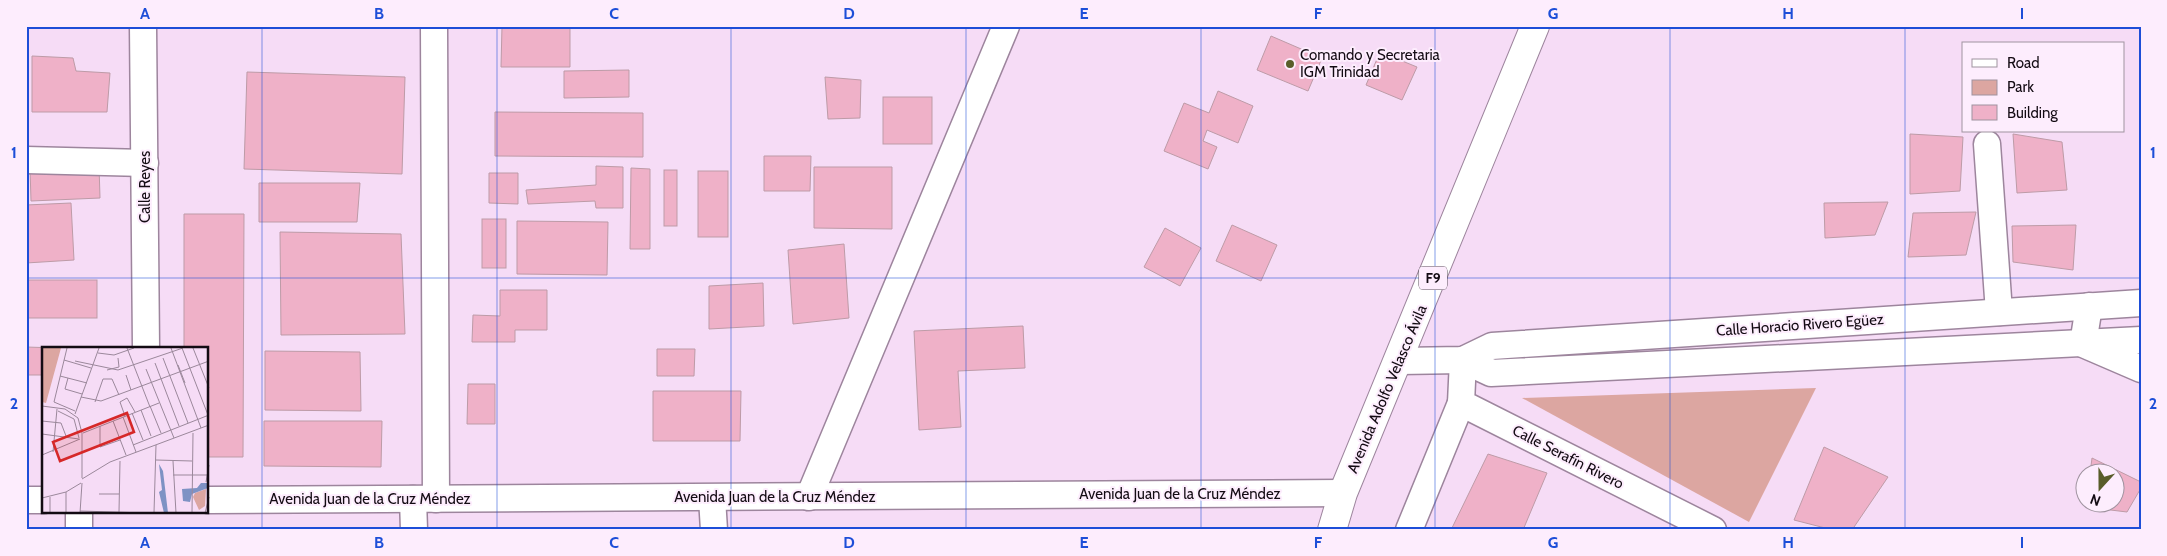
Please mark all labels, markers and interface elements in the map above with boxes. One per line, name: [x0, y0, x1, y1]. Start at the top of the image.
text: A: [140, 4, 150, 23]
text: B: [374, 4, 384, 23]
text: C: [609, 4, 619, 23]
text: D: [843, 4, 855, 23]
text: E: [1079, 4, 1089, 23]
text: F: [1314, 4, 1323, 23]
text: G: [1548, 4, 1558, 23]
text: H: [1782, 4, 1794, 23]
text: I: [2020, 4, 2024, 23]
legend: [1962, 42, 2124, 132]
place label: Comando y Secretaria IGM Trinidad: [1300, 46, 1441, 81]
text: Road: [2007, 54, 2040, 72]
marker: Comando y Secretaria IGM Trinidad: [1284, 58, 1296, 70]
text: Park: [2007, 78, 2034, 96]
text: Building: [2007, 104, 2058, 122]
text: 1: [11, 143, 17, 162]
text: 1: [2150, 143, 2156, 162]
street label: Calle Reyes: [136, 151, 154, 223]
road number: F9: [1419, 266, 1447, 290]
street label: Avenida Adolfo Velasco Ávila: [1342, 301, 1431, 476]
street label: Calle Horacio Rivero Egüez: [1716, 310, 1884, 340]
inset map: [42, 347, 209, 514]
text: 2: [10, 394, 18, 413]
text: 2: [2149, 394, 2157, 413]
street label: Calle Serafín Rivero: [1509, 421, 1627, 493]
north arrow: [2074, 464, 2124, 514]
street label: Avenida Juan de la Cruz Méndez: [1079, 485, 1281, 503]
street label: Avenida Juan de la Cruz Méndez: [674, 488, 876, 506]
street label: Avenida Juan de la Cruz Méndez: [269, 490, 471, 508]
text: N: [2087, 490, 2103, 510]
text: A: [140, 533, 150, 552]
text: B: [374, 533, 384, 552]
text: C: [609, 533, 619, 552]
text: D: [843, 533, 855, 552]
text: E: [1079, 533, 1089, 552]
text: F: [1314, 533, 1323, 552]
text: G: [1548, 533, 1558, 552]
text: H: [1782, 533, 1794, 552]
text: I: [2020, 533, 2024, 552]

